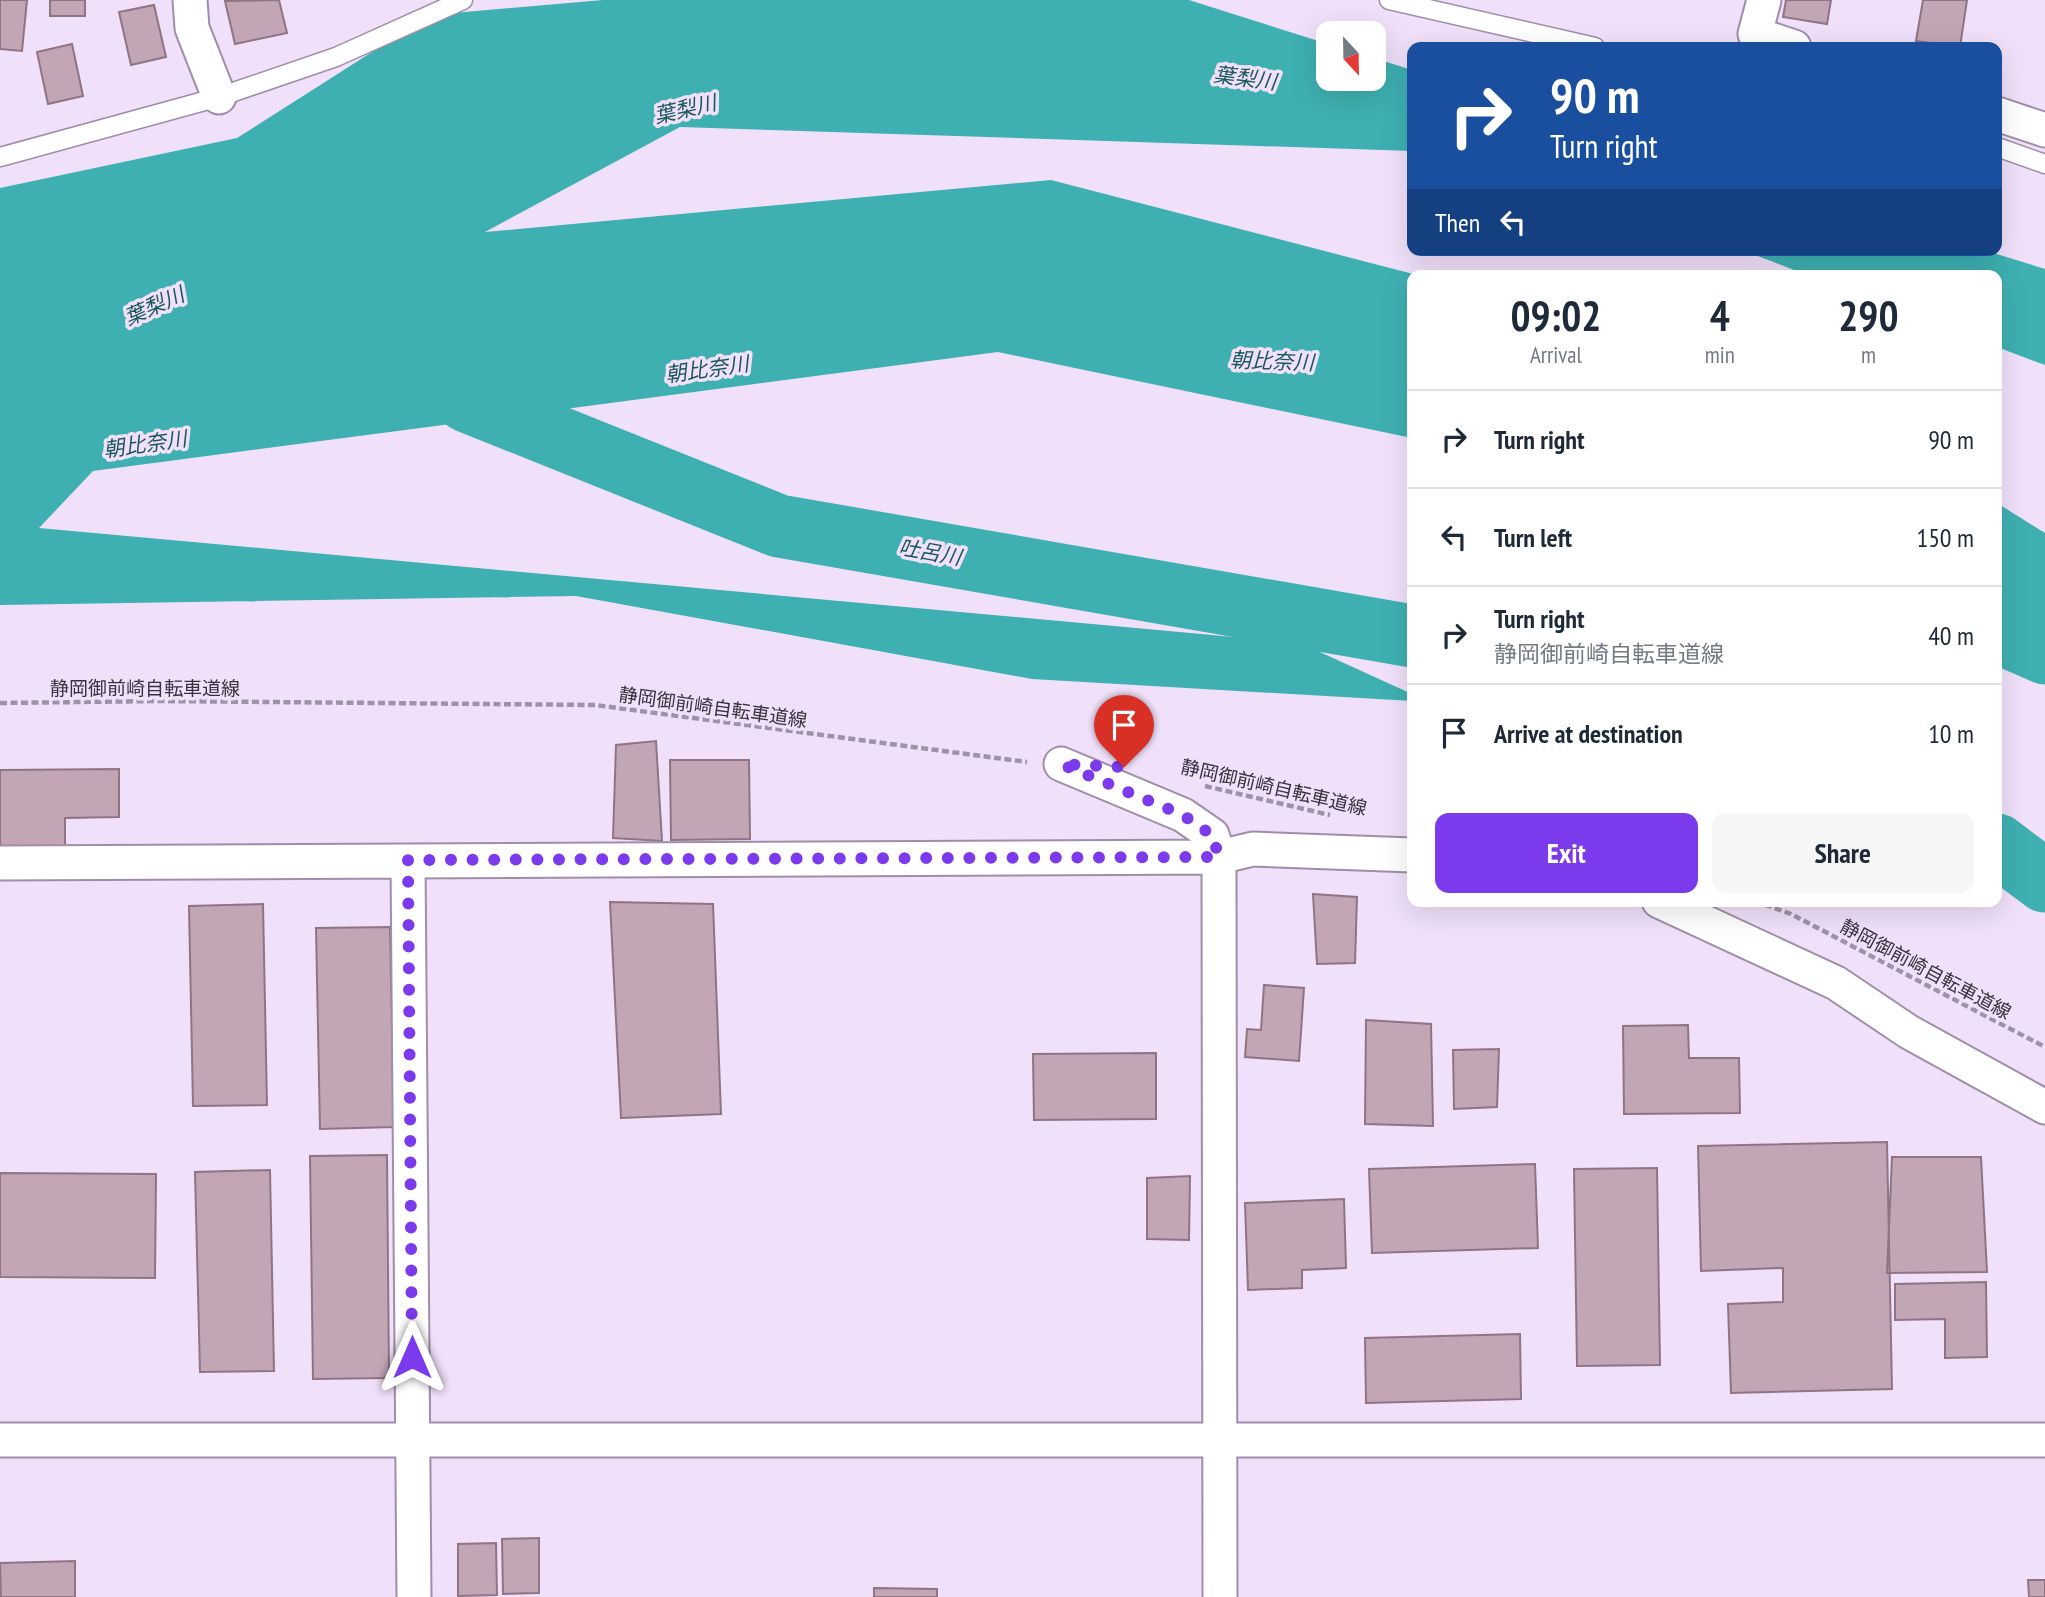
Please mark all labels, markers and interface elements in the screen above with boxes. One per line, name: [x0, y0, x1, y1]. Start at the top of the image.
north arrow: [1316, 21, 1386, 91]
map controls: [1316, 21, 1386, 91]
water label: 葉梨川: [1212, 61, 1280, 95]
text: 90 m: [1550, 63, 1639, 127]
icon: right: [1435, 70, 1526, 161]
water label: 葉梨川: [651, 88, 721, 129]
text: Turn right: [1550, 125, 1658, 167]
icon: left: [1494, 203, 1532, 241]
text: Then: [1435, 206, 1480, 239]
water label: 葉梨川: [120, 280, 190, 331]
text: 09:02: [1510, 288, 1601, 343]
text: 4: [1710, 288, 1730, 343]
text: 290: [1838, 288, 1899, 343]
text: Arrival: [1530, 340, 1582, 369]
text: min: [1705, 340, 1735, 369]
text: m: [1861, 340, 1876, 369]
water label: 朝比奈川: [1230, 346, 1316, 376]
water label: 朝比奈川: [664, 350, 752, 388]
icon: right: [1435, 420, 1473, 458]
text: Turn right: [1494, 423, 1585, 456]
text: 90 m: [1928, 423, 1974, 456]
water label: 朝比奈川: [102, 425, 190, 463]
icon: left: [1435, 518, 1473, 556]
text: Turn left: [1494, 521, 1572, 554]
text: 150 m: [1916, 521, 1974, 554]
water label: 吐呂川: [897, 533, 965, 571]
text: Turn right: [1494, 602, 1585, 635]
icon: right: [1435, 616, 1473, 654]
text: 40 m: [1928, 619, 1974, 652]
text: 静岡御前崎自転車道線: [1494, 639, 1724, 668]
street label: 静岡御前崎自転車道線: [50, 676, 240, 700]
street label: 静岡御前崎自転車道線: [617, 682, 809, 732]
pin: [1094, 695, 1154, 767]
icon: arrive: [1105, 706, 1143, 744]
icon: arrive: [1435, 714, 1473, 752]
text: Arrive at destination: [1494, 717, 1683, 750]
text: 10 m: [1928, 717, 1974, 750]
street label: 静岡御前崎自転車道線: [1179, 754, 1369, 820]
button: Exit: [1435, 813, 1698, 893]
button: Share: [1712, 813, 1974, 893]
street label: 静岡御前崎自転車道線: [1836, 914, 2016, 1024]
position arrow: [375, 1320, 449, 1394]

